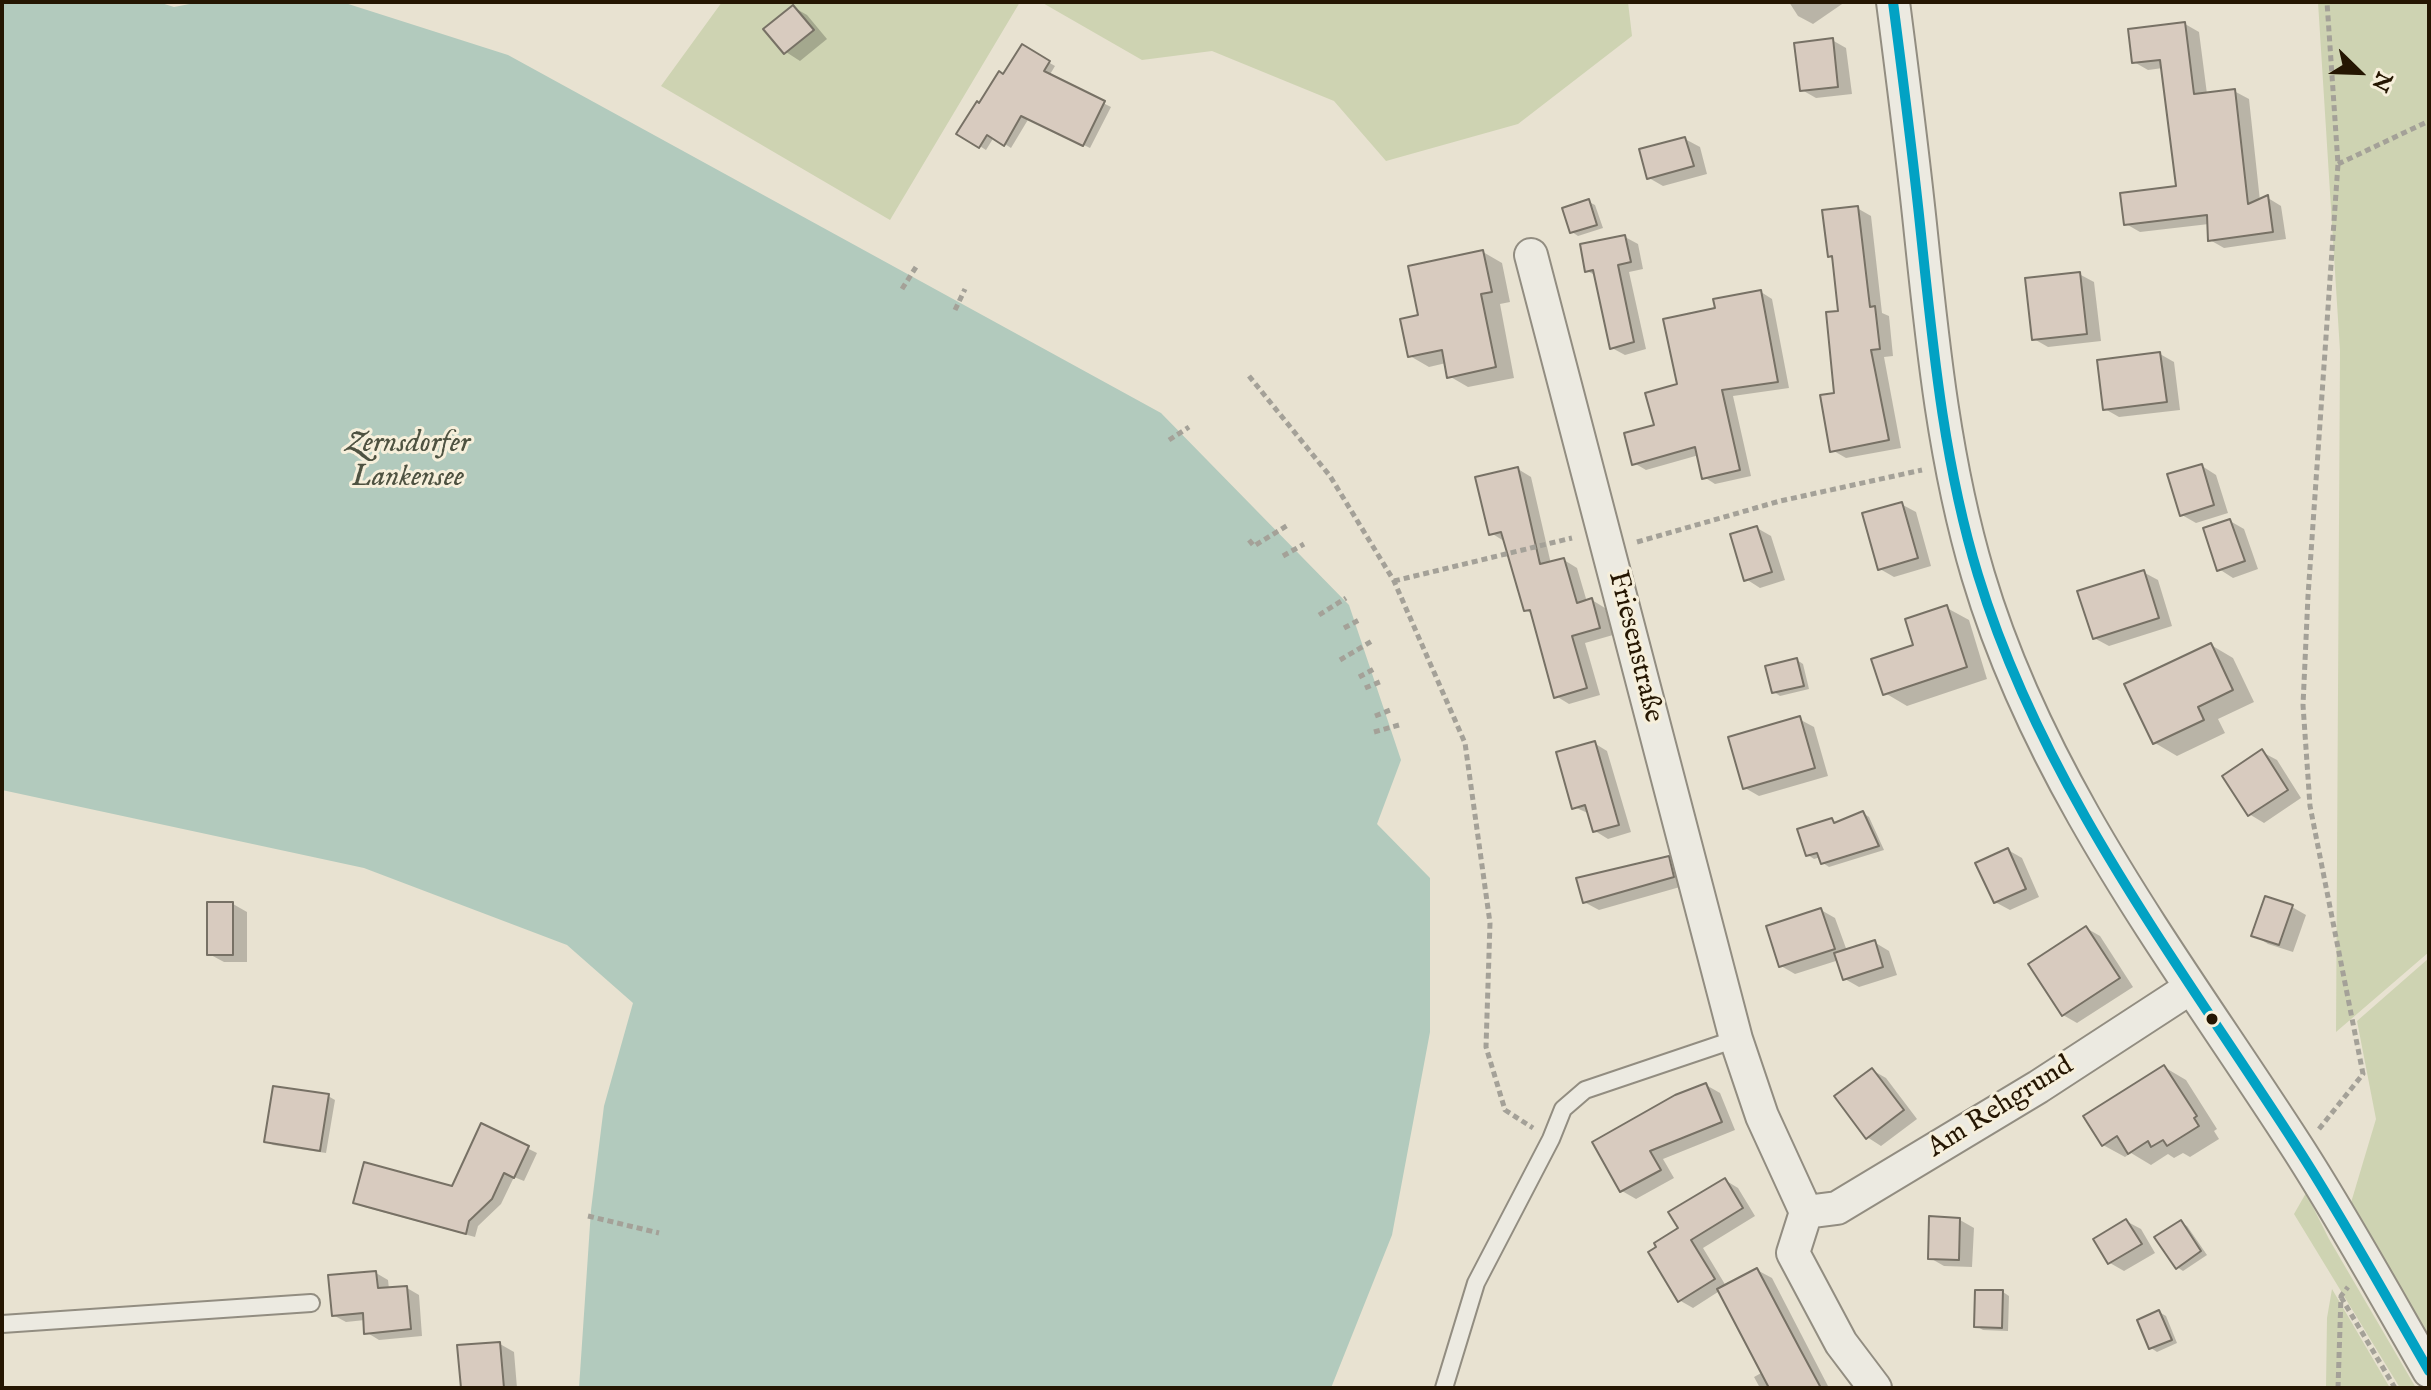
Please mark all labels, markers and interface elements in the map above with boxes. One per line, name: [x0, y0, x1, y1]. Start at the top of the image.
north arrow: [2319, 32, 2399, 112]
text: N: [2364, 67, 2398, 96]
water label: Zernsdorfer Lankensee: [346, 427, 470, 498]
street label: Friesenstraße: [1599, 568, 1669, 726]
unlabelled marker: [2204, 1011, 2220, 1027]
street label: Am Rehgrund: [1922, 1050, 2080, 1166]

